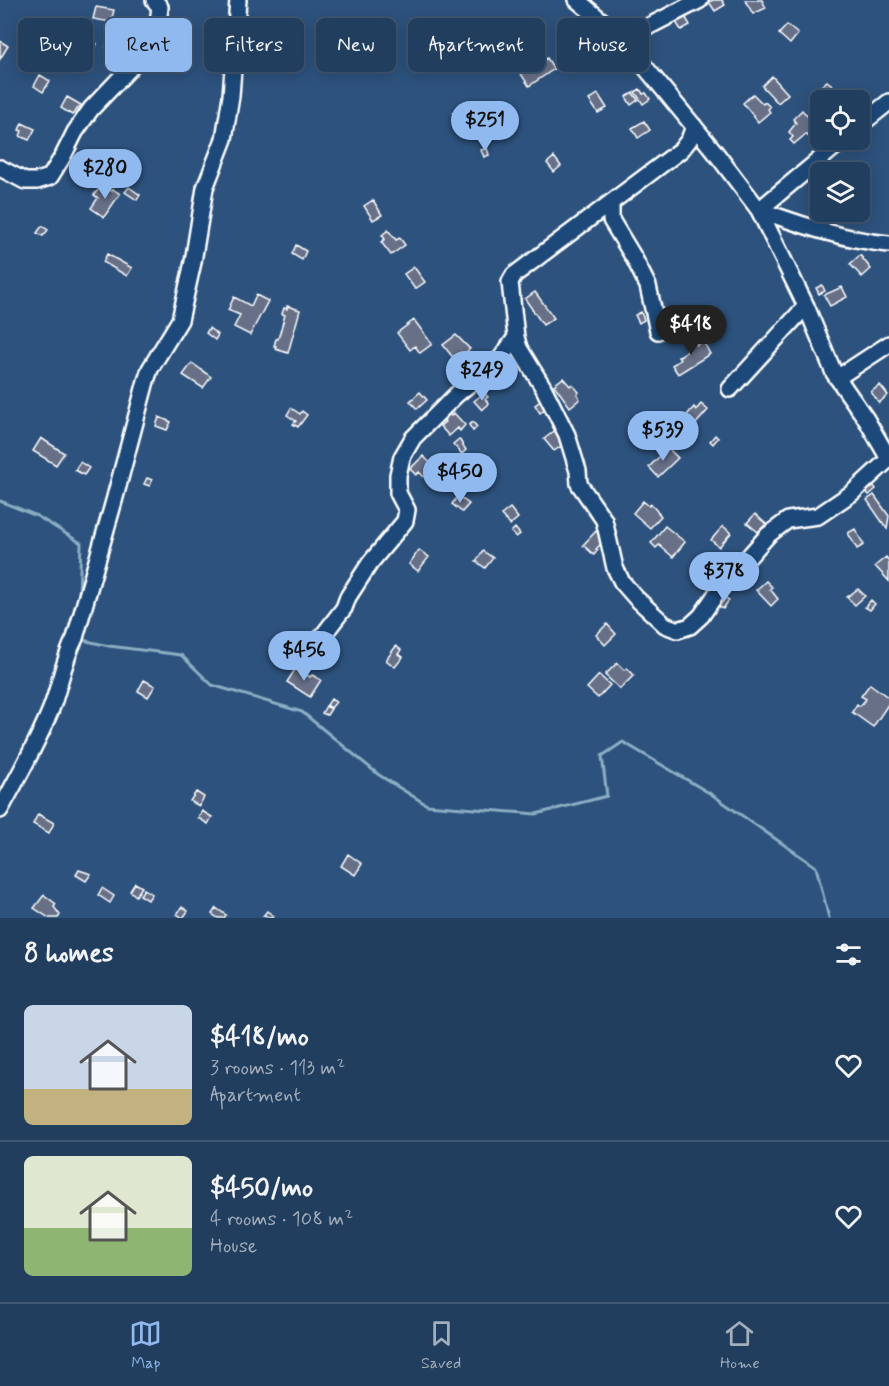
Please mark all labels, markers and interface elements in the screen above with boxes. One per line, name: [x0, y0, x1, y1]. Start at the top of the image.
chip: Buy: [18, 18, 93, 72]
chip: Rent: [105, 18, 192, 72]
chip: Filters: [204, 18, 304, 72]
chip: New: [316, 18, 396, 72]
chip: Apartment: [408, 18, 545, 72]
chip: House: [557, 18, 649, 72]
map controls: [810, 90, 870, 222]
button: locate: [810, 90, 870, 150]
pin: $251: [449, 101, 521, 152]
text: $251: [465, 107, 505, 134]
pin: $280: [69, 149, 141, 200]
text: $280: [83, 155, 127, 182]
button: layers: [810, 162, 870, 222]
pin: $418: [655, 305, 727, 356]
text: $418: [670, 311, 712, 338]
pin: $249: [446, 351, 518, 402]
text: $249: [460, 357, 504, 384]
pin: $539: [627, 411, 699, 462]
text: $539: [642, 417, 684, 444]
pin: $450: [424, 453, 496, 504]
text: $450: [437, 459, 483, 486]
pin: $378: [688, 552, 760, 603]
text: $378: [703, 558, 745, 585]
pin: $456: [268, 631, 340, 682]
text: $456: [282, 637, 326, 664]
text: 8 homes: [24, 937, 114, 971]
icon: filters: [832, 938, 865, 971]
text: $418/mo: [210, 1021, 309, 1055]
icon: home: [72, 1029, 144, 1101]
icon: heart: [832, 1049, 865, 1082]
text: 3 rooms · 113 m²: [210, 1055, 345, 1082]
text: Apartment: [210, 1082, 301, 1109]
text: $450/mo: [210, 1172, 313, 1206]
icon: home: [72, 1180, 144, 1252]
icon: heart: [832, 1200, 865, 1233]
text: 4 rooms · 108 m²: [210, 1206, 353, 1233]
text: House: [210, 1233, 257, 1260]
tab: Map: [129, 1317, 162, 1374]
tab: Saved: [421, 1317, 461, 1374]
tab: Home: [720, 1317, 760, 1374]

